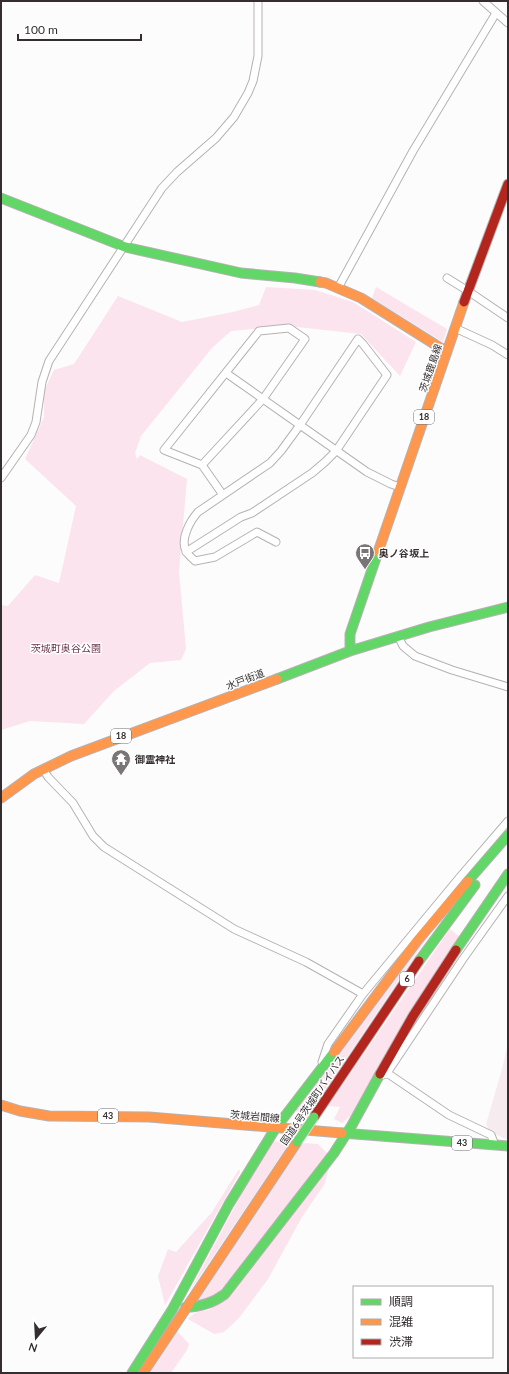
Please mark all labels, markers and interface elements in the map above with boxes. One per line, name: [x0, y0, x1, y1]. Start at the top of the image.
scale bar: [18, 16, 141, 42]
text: 100 m: [24, 22, 58, 37]
street label: 茨城鹿島線: [416, 342, 444, 394]
road number: 18: [414, 410, 434, 424]
bus stop icon: 奥ノ谷坂上: [354, 542, 376, 570]
place label: 奥ノ谷坂上: [379, 547, 429, 559]
park label: 茨城町奥谷公園: [31, 642, 101, 654]
street label: 水戸街道: [224, 666, 266, 692]
road number: 18: [111, 729, 131, 743]
temple icon: 御霊神社: [110, 748, 132, 776]
place label: 御霊神社: [134, 753, 176, 765]
road number: 6: [400, 972, 414, 986]
street label: 国道6号茨城町バイパス: [277, 1053, 347, 1147]
street label: 茨城岩間線: [230, 1108, 280, 1124]
road number: 43: [98, 1109, 118, 1123]
road number: 43: [452, 1136, 472, 1150]
legend: [353, 1286, 493, 1358]
text: 順調: [389, 1294, 413, 1309]
text: 混雑: [389, 1314, 413, 1329]
north arrow: [16, 1318, 56, 1358]
text: 渋滞: [389, 1334, 413, 1349]
text: N: [27, 1340, 39, 1355]

